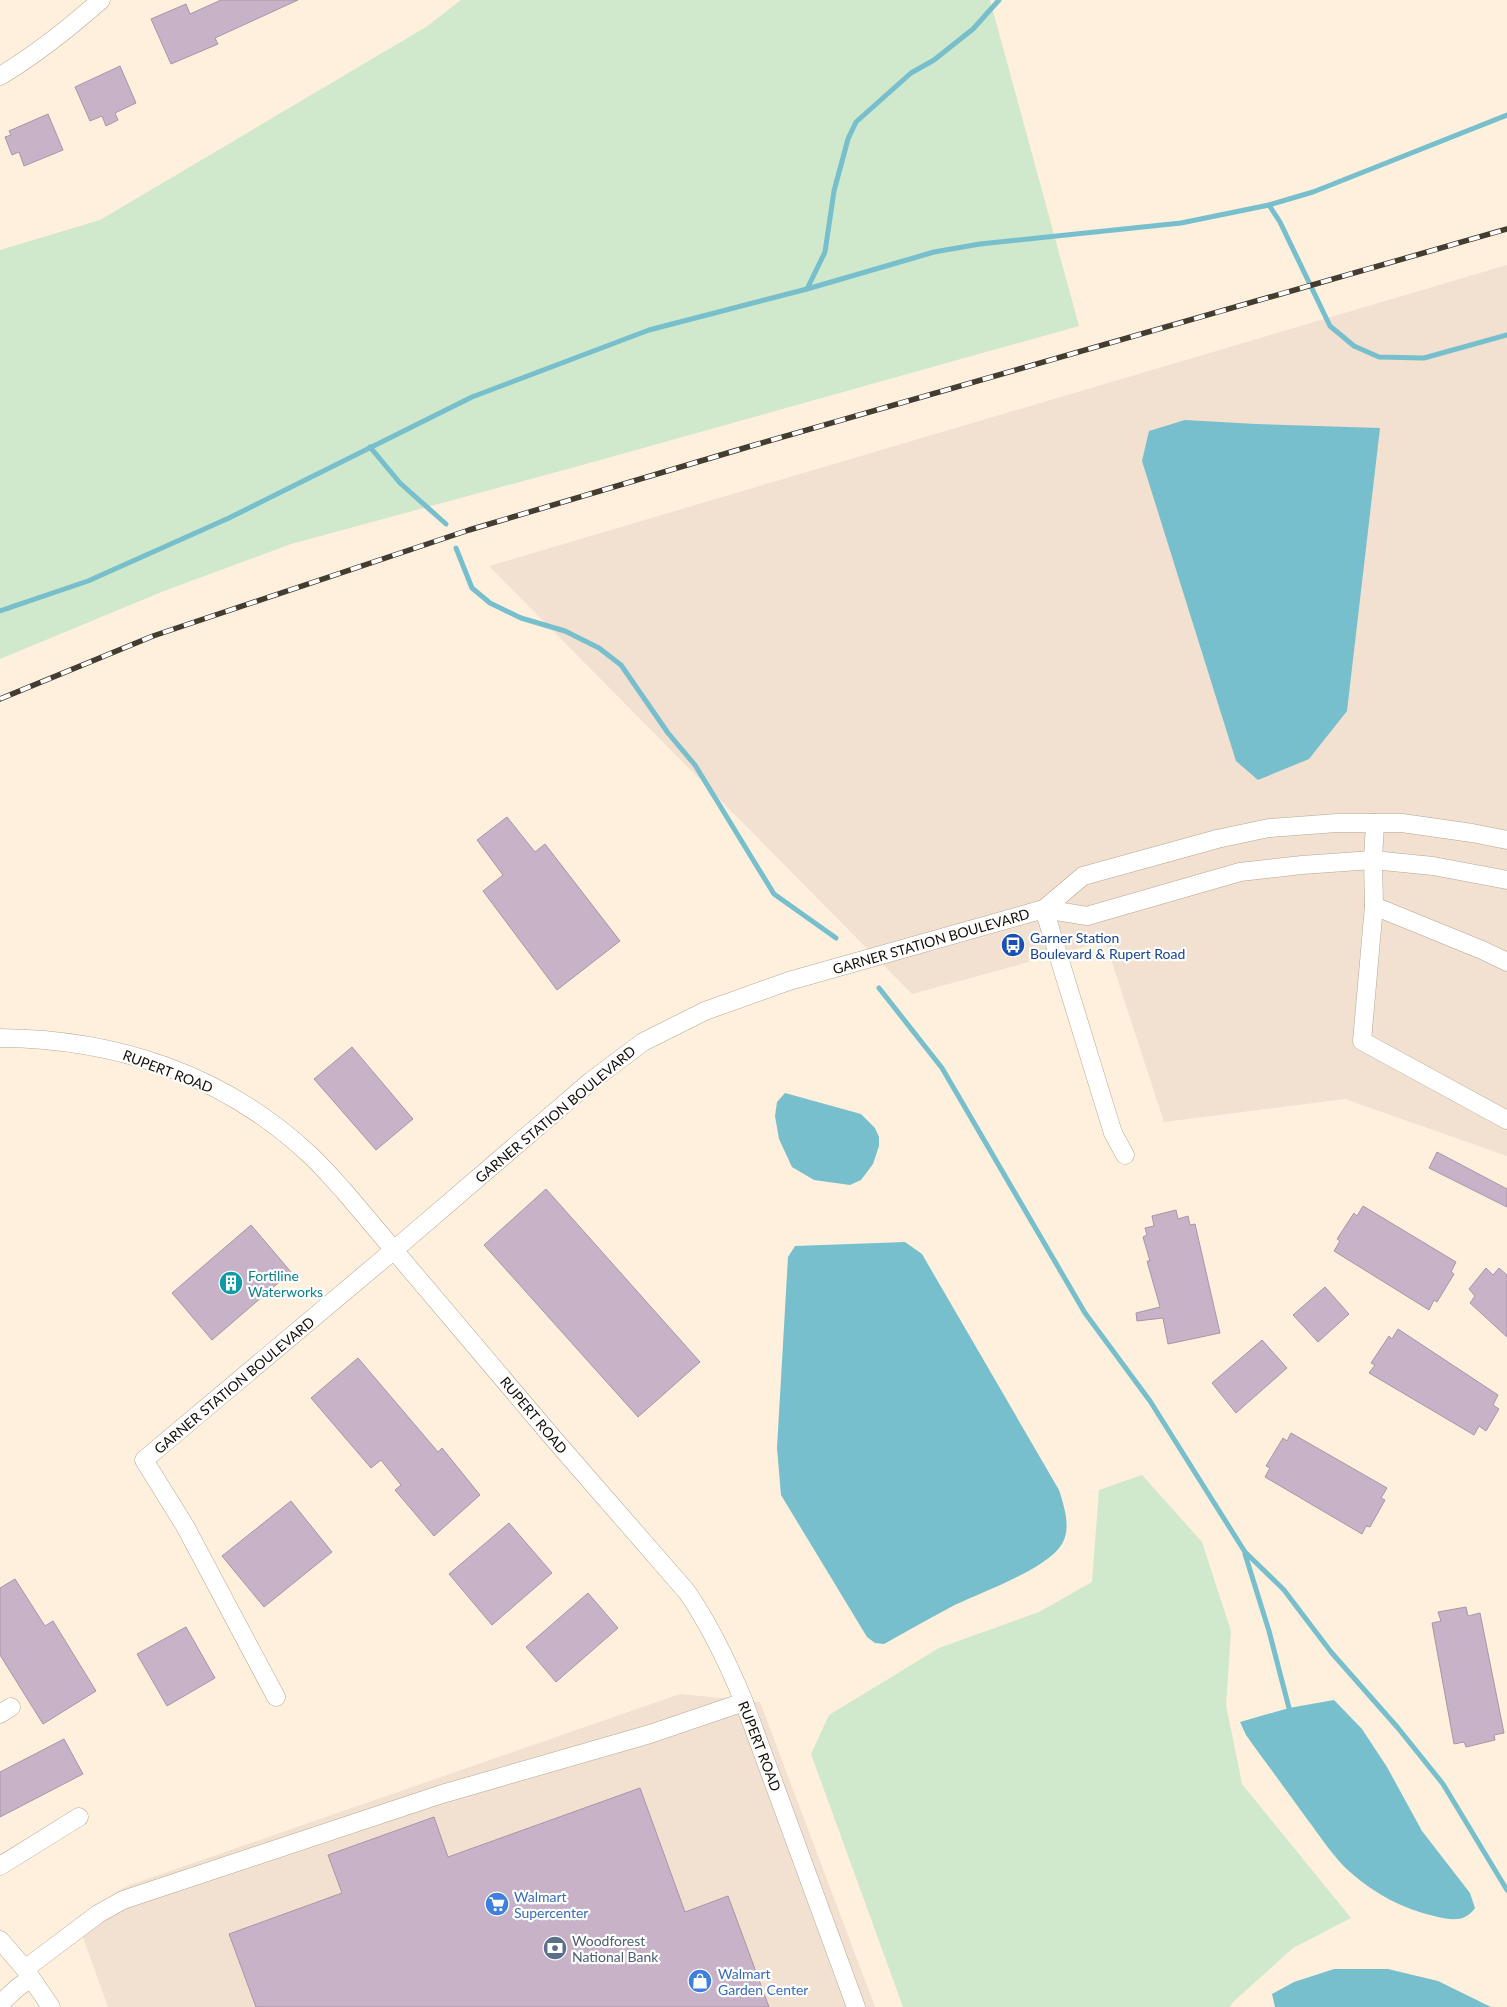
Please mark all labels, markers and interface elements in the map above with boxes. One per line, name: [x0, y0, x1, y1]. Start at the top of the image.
street label: GARNER STATION BOULEVARD: [831, 905, 1031, 977]
place label: Garner Station Boulevard & Rupert Road: [1030, 929, 1185, 962]
bus stop icon: Garner Station Boulevard & Rupert Road: [1000, 932, 1026, 958]
street label: GARNER STATION BOULEVARD: [471, 1042, 639, 1186]
street label: RUPERT ROAD: [121, 1046, 215, 1096]
place label: Fortiline Waterworks: [248, 1267, 323, 1300]
building icon: Fortiline Waterworks: [218, 1270, 244, 1296]
street label: GARNER STATION BOULEVARD: [150, 1313, 318, 1457]
street label: RUPERT ROAD: [497, 1373, 571, 1457]
street label: RUPERT ROAD: [735, 1699, 785, 1793]
place label: Walmart Supercenter: [514, 1888, 588, 1921]
supermarket icon: Walmart Supercenter: [484, 1891, 510, 1917]
place label: Woodforest National Bank: [572, 1932, 659, 1965]
bank icon: Woodforest National Bank: [542, 1935, 568, 1961]
place label: Walmart Garden Center: [718, 1965, 808, 1998]
shop icon: Walmart Garden Center: [687, 1968, 713, 1994]

